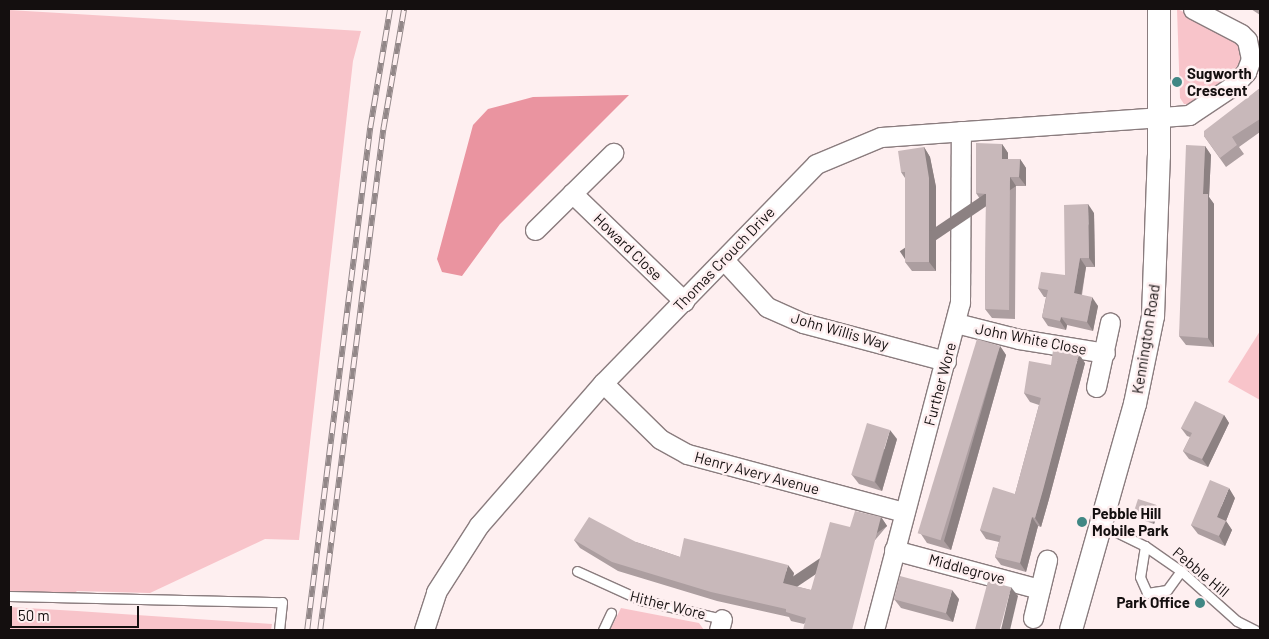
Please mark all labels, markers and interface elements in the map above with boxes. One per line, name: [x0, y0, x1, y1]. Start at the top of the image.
place label: Sugworth Crescent: [1187, 64, 1252, 99]
marker: Sugworth Crescent: [1171, 76, 1183, 88]
street label: Thomas Crouch Drive: [670, 203, 778, 315]
street label: Howard Close: [590, 210, 666, 284]
street label: Kennington Road: [1128, 283, 1164, 395]
street label: John Willis Way: [789, 308, 891, 354]
street label: John White Close: [974, 319, 1088, 359]
street label: Further Wore: [920, 340, 960, 428]
street label: Henry Avery Avenue: [693, 448, 821, 498]
place label: Pebble Hill Mobile Park: [1092, 504, 1169, 539]
marker: Pebble Hill Mobile Park: [1076, 516, 1088, 528]
street label: Pebble Hill: [1169, 543, 1233, 601]
street label: Middlegrove: [927, 550, 1007, 588]
street label: Hither Wore: [628, 587, 708, 623]
place label: Park Office: [1116, 594, 1190, 612]
scale bar: [12, 596, 141, 628]
marker: Park Office: [1194, 597, 1206, 609]
text: 50 m: [18, 606, 50, 624]

